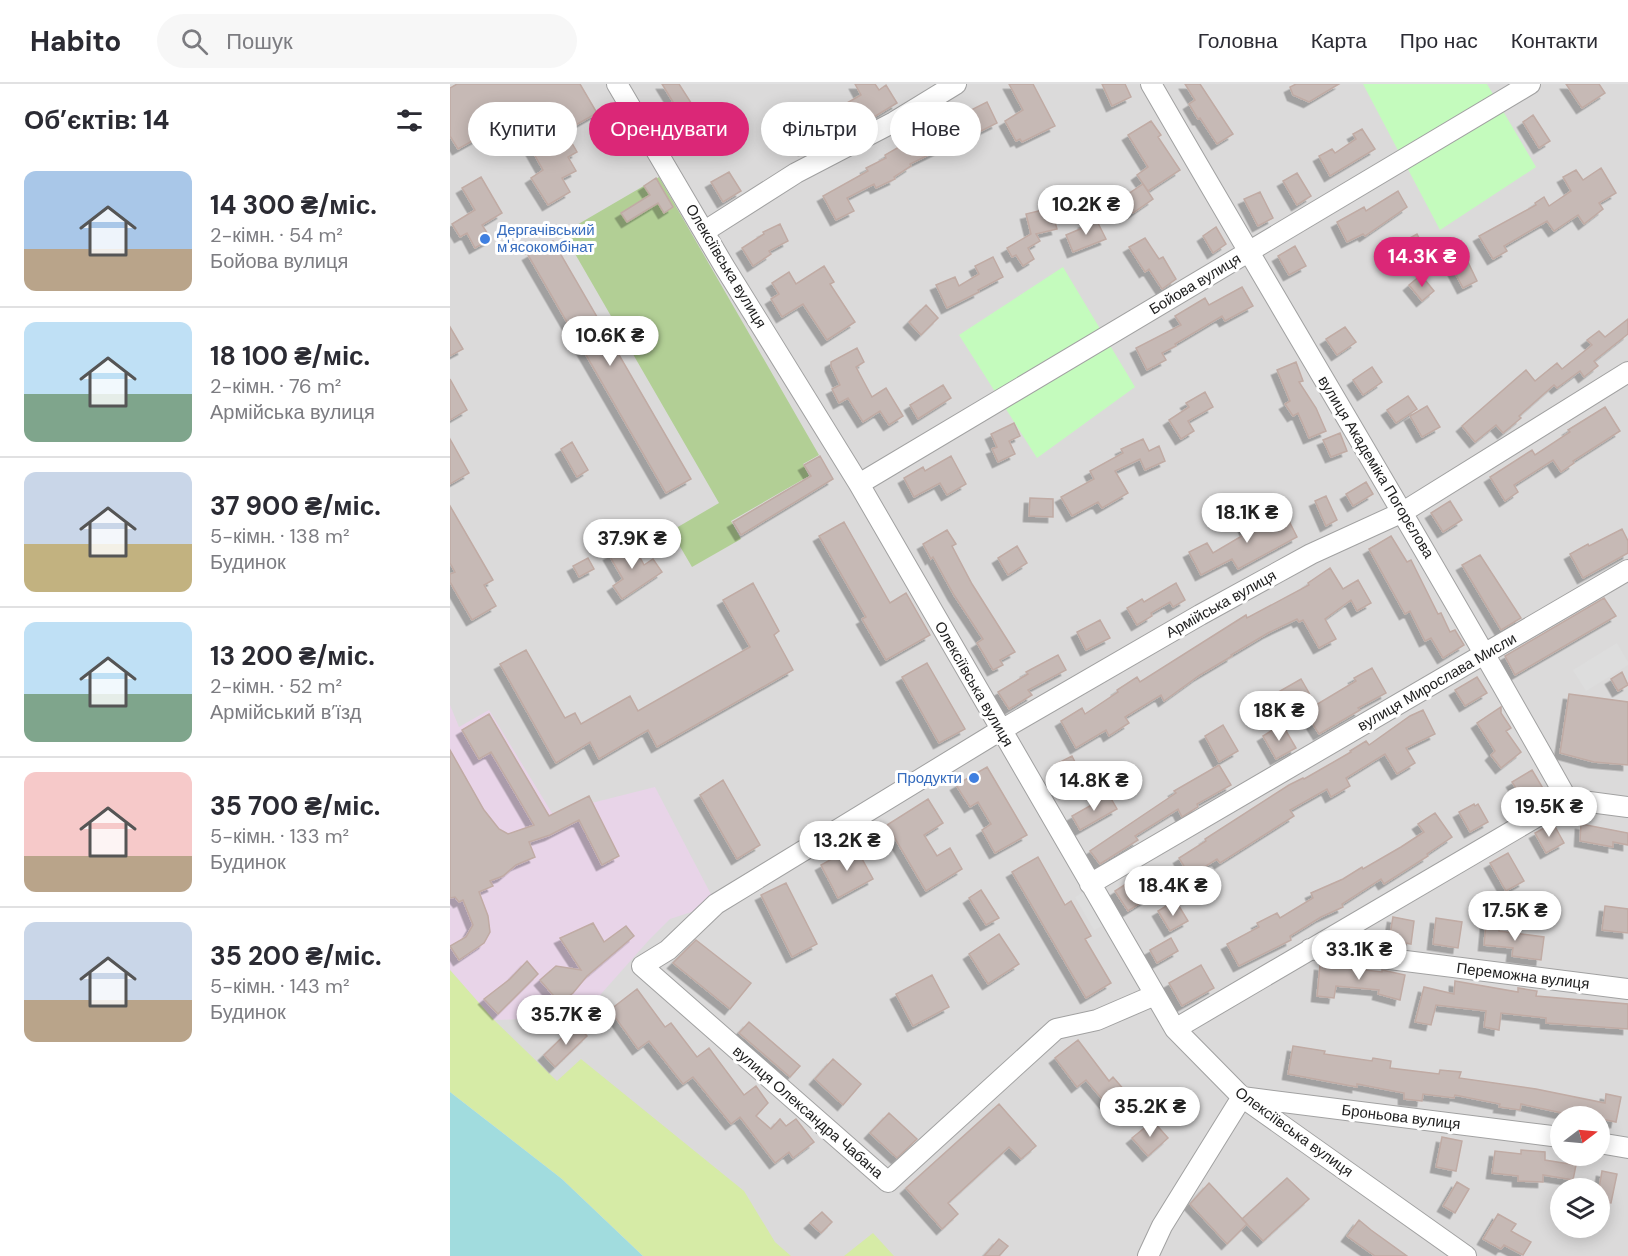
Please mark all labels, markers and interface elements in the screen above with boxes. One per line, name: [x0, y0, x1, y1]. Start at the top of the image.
search box: [157, 14, 577, 68]
text: Habito: [30, 23, 121, 60]
icon: search: [178, 25, 211, 58]
text: Пошук: [226, 27, 293, 56]
text: Головна: [1198, 27, 1278, 55]
text: Карта: [1311, 27, 1367, 55]
text: Про нас: [1400, 27, 1478, 55]
text: Контакти: [1511, 27, 1598, 55]
chip: Купити: [468, 102, 577, 156]
chip: Орендувати: [589, 102, 749, 156]
chip: Фільтри: [761, 102, 878, 156]
chip: Нове: [890, 102, 981, 156]
text: Об’єктів: 14: [24, 103, 169, 137]
icon: filters: [393, 104, 426, 137]
pin: 10.2K ₴: [1031, 185, 1141, 236]
text: 14 300 ₴/міс.: [210, 188, 377, 222]
text: 10.2K ₴: [1052, 191, 1120, 217]
icon: home: [72, 195, 144, 267]
street label: Олексіївська вулиця: [681, 200, 771, 332]
place label: Дергачівський м'ясокомбінат: [497, 220, 595, 257]
text: 2-кімн. · 54 m²: [210, 222, 343, 248]
marker: Дергачівський м'ясокомбінат: [478, 232, 492, 246]
pin: 14.3K ₴: [1367, 237, 1477, 288]
text: 14.3K ₴: [1388, 243, 1456, 269]
text: Бойова вулиця: [210, 248, 348, 274]
street label: Бойова вулиця: [1145, 249, 1245, 319]
pin: 10.6K ₴: [555, 316, 665, 367]
text: 10.6K ₴: [576, 322, 644, 348]
text: 18 100 ₴/міс.: [210, 339, 370, 373]
icon: home: [72, 346, 144, 418]
street label: вулиця Академіка Погорєлова: [1313, 372, 1439, 563]
text: 2-кімн. · 76 m²: [210, 373, 341, 399]
text: Армійська вулиця: [210, 399, 375, 425]
text: 37 900 ₴/міс.: [210, 489, 381, 523]
pin: 18.1K ₴: [1192, 493, 1302, 544]
icon: home: [72, 496, 144, 568]
text: 18.1K ₴: [1216, 499, 1278, 525]
pin: 37.9K ₴: [577, 519, 687, 570]
text: 5-кімн. · 138 m²: [210, 523, 350, 549]
text: 37.9K ₴: [597, 525, 667, 551]
text: Будинок: [210, 549, 286, 575]
street label: Армійська вулиця: [1162, 565, 1280, 643]
street label: Олексіївська вулиця: [930, 618, 1018, 750]
street label: вулиця Мирослава Мисли: [1354, 628, 1520, 736]
text: 13 200 ₴/міс.: [210, 639, 375, 673]
icon: home: [72, 646, 144, 718]
text: 2-кімн. · 52 m²: [210, 673, 342, 699]
pin: 18K ₴: [1237, 691, 1321, 742]
text: 18K ₴: [1253, 697, 1305, 723]
text: Армійський в’їзд: [210, 699, 361, 725]
pin: 14.8K ₴: [1039, 761, 1149, 812]
text: 14.8K ₴: [1059, 767, 1129, 793]
place label: Продукти: [897, 768, 962, 788]
marker: Продукти: [967, 771, 981, 785]
pin: 19.5K ₴: [1494, 787, 1604, 838]
text: 35 700 ₴/міс.: [210, 789, 380, 823]
text: 19.5K ₴: [1515, 793, 1583, 819]
icon: home: [72, 796, 144, 868]
pin: 13.2K ₴: [792, 821, 902, 872]
text: 5-кімн. · 133 m²: [210, 823, 349, 849]
text: 13.2K ₴: [813, 827, 881, 853]
text: Будинок: [210, 849, 286, 875]
pin: 18.4K ₴: [1118, 866, 1228, 917]
text: 18.4K ₴: [1138, 872, 1208, 898]
pin: 17.5K ₴: [1460, 891, 1570, 942]
text: 17.5K ₴: [1482, 897, 1548, 923]
pin: 33.1K ₴: [1304, 930, 1414, 981]
text: 33.1K ₴: [1326, 936, 1392, 962]
text: 35 200 ₴/міс.: [210, 939, 382, 973]
icon: home: [72, 946, 144, 1018]
street label: Переможна вулиця: [1455, 958, 1591, 994]
text: 5-кімн. · 143 m²: [210, 973, 350, 999]
pin: 35.7K ₴: [511, 995, 621, 1046]
text: Будинок: [210, 999, 286, 1025]
text: 35.7K ₴: [531, 1001, 601, 1027]
street label: вулиця Олександра Чабана: [729, 1041, 888, 1183]
street label: Олексіївська вулиця: [1231, 1082, 1357, 1182]
pin: 35.2K ₴: [1095, 1087, 1205, 1138]
text: 35.2K ₴: [1114, 1093, 1186, 1119]
street label: Броньова вулиця: [1340, 1100, 1462, 1134]
north arrow: [1550, 1106, 1610, 1166]
map controls: [1550, 1106, 1610, 1238]
button: layers: [1550, 1178, 1610, 1238]

